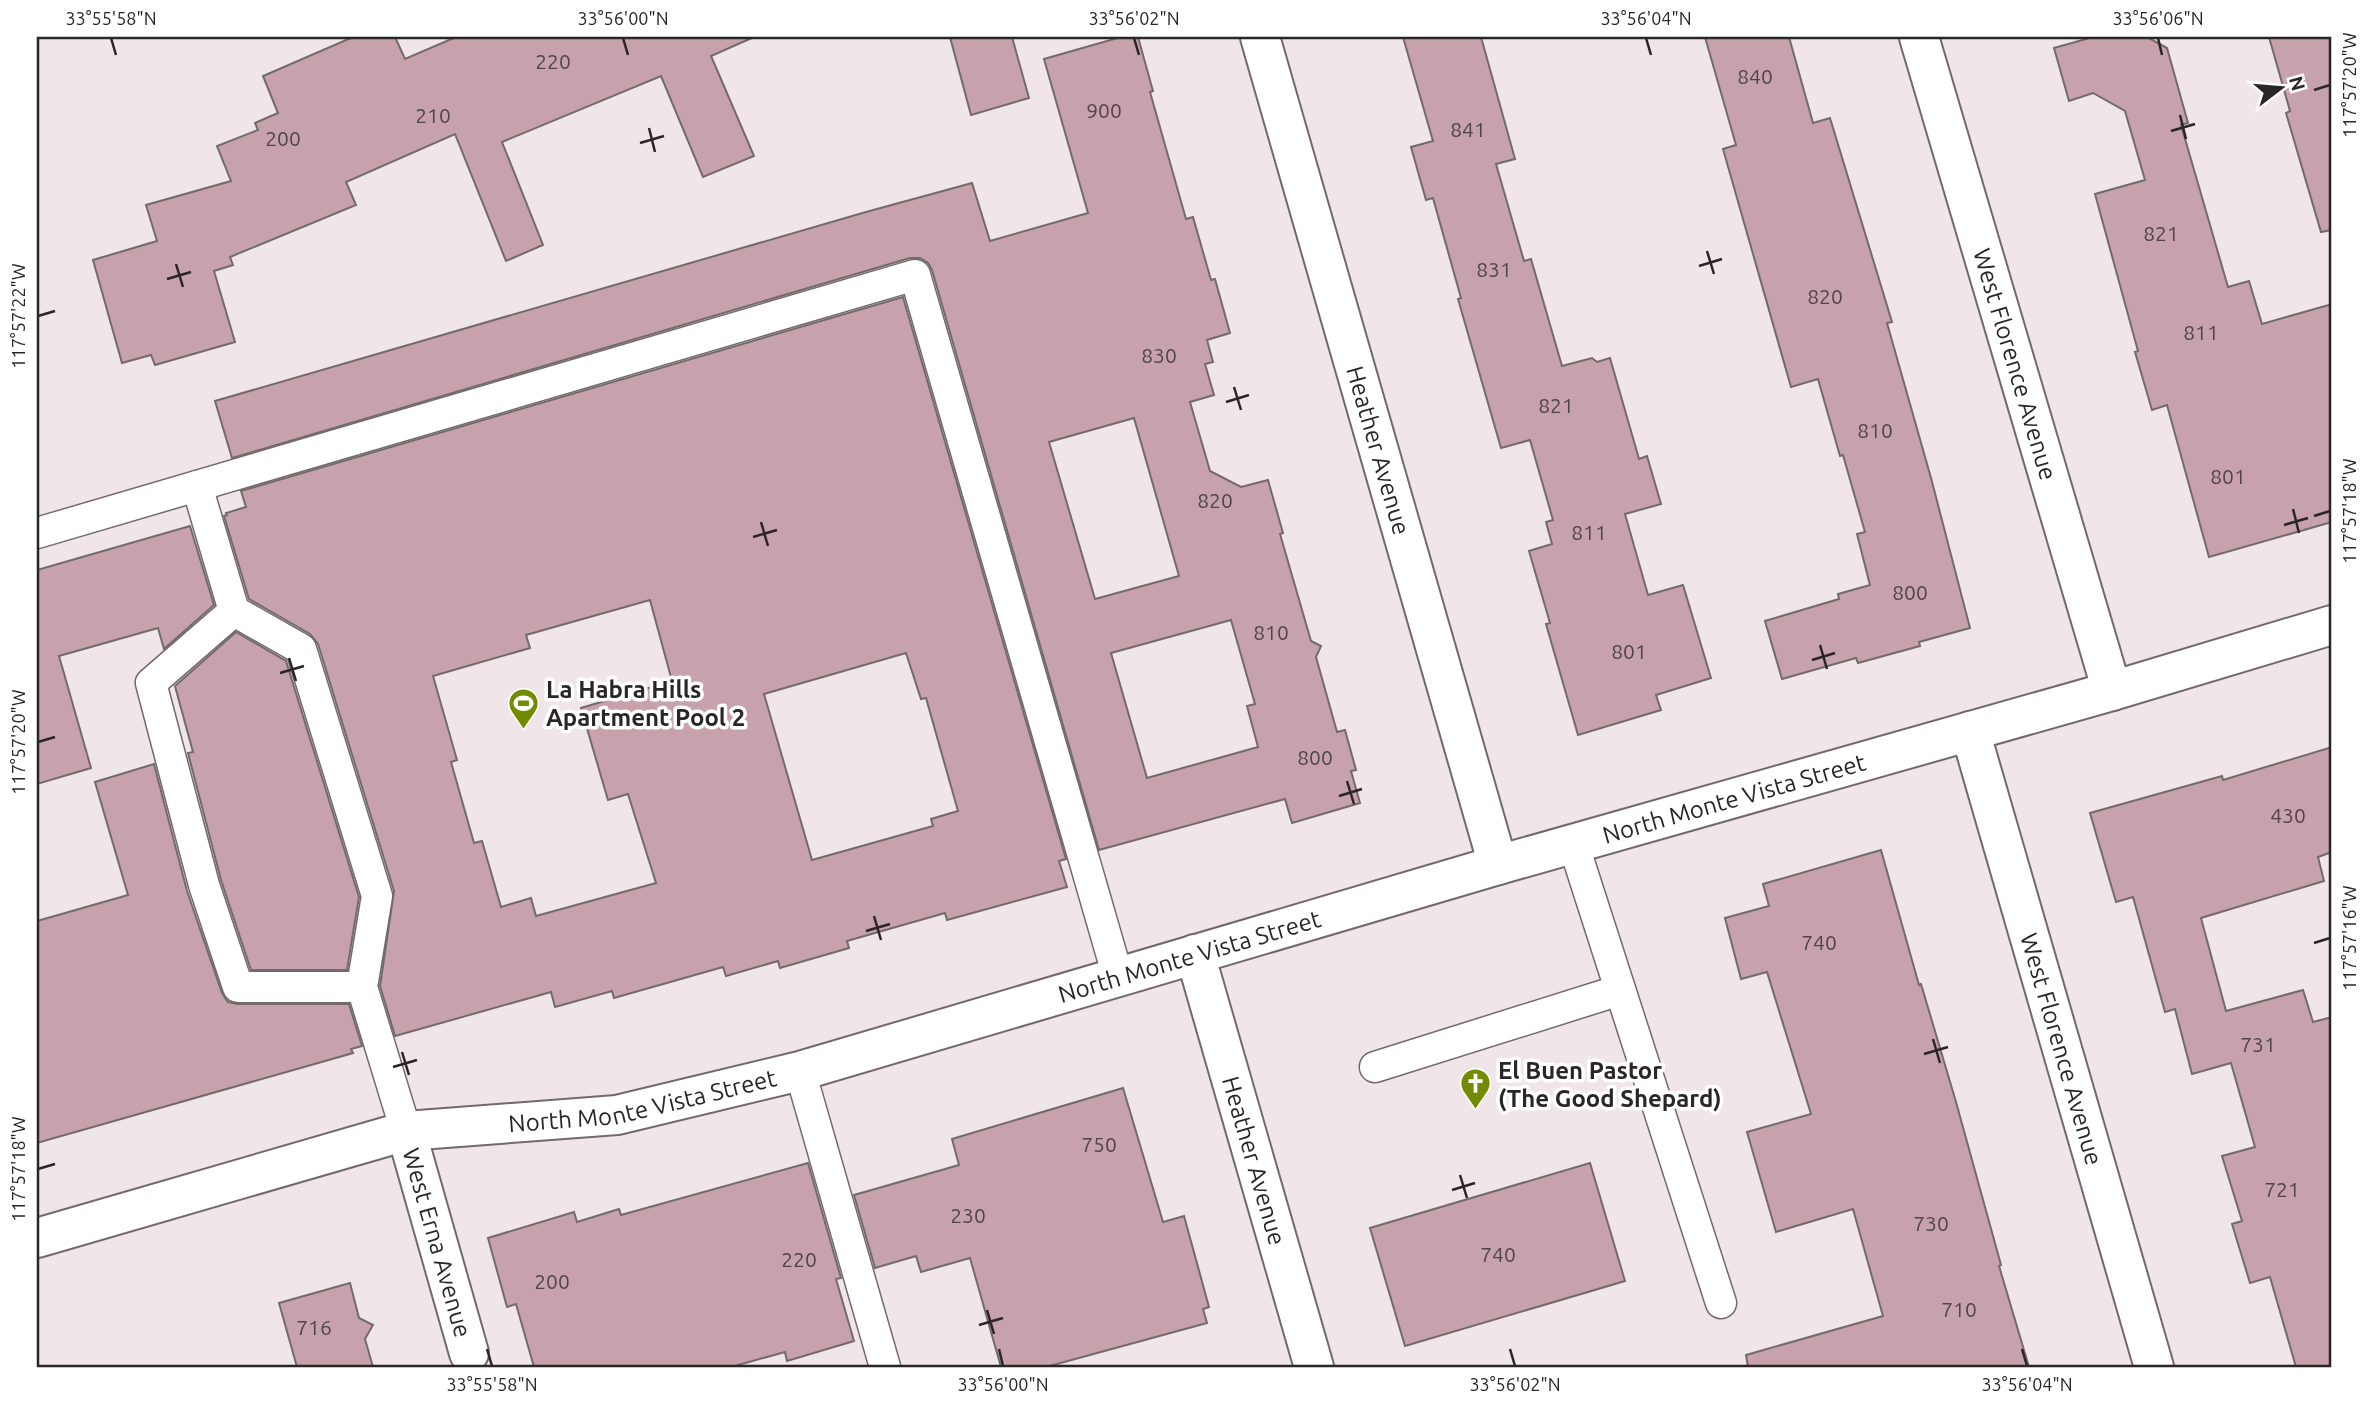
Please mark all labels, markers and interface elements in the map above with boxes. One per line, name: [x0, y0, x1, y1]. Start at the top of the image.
text: 33°55'58"N: [65, 8, 157, 28]
text: 33°56'00"N: [577, 8, 669, 28]
text: 33°56'02"N: [1088, 8, 1180, 28]
text: 33°56'04"N: [1600, 8, 1692, 28]
text: 33°56'06"N: [2112, 8, 2204, 28]
text: 117°57'20"W: [2339, 32, 2359, 138]
house number: 220: [535, 49, 571, 73]
north arrow: [2246, 52, 2316, 122]
house number: 840: [1737, 64, 1773, 88]
text: N: [2285, 73, 2310, 93]
house number: 900: [1086, 98, 1122, 122]
house number: 210: [415, 103, 451, 127]
house number: 841: [1450, 117, 1486, 141]
house number: 200: [265, 126, 301, 150]
house number: 821: [2143, 221, 2179, 245]
street label: West Florence Avenue: [1969, 245, 2062, 483]
house number: 831: [1476, 257, 1512, 281]
text: 117°57'22"W: [8, 263, 28, 369]
house number: 820: [1807, 284, 1843, 308]
house number: 811: [2183, 320, 2219, 344]
house number: 830: [1141, 343, 1177, 367]
street label: Heather Avenue: [1342, 363, 1416, 538]
house number: 821: [1538, 393, 1574, 417]
house number: 810: [1857, 418, 1893, 442]
text: 117°57'18"W: [2339, 458, 2359, 564]
house number: 801: [2210, 464, 2246, 488]
house number: 820: [1197, 488, 1233, 512]
house number: 811: [1571, 520, 1607, 544]
house number: 800: [1892, 580, 1928, 604]
house number: 810: [1253, 620, 1289, 644]
house number: 801: [1611, 639, 1647, 663]
place label: La Habra Hills Apartment Pool 2: [546, 676, 745, 731]
sports icon: La Habra Hills Apartment Pool 2: [506, 686, 540, 730]
text: 117°57'20"W: [8, 689, 28, 795]
house number: 800: [1297, 745, 1333, 769]
street label: North Monte Vista Street: [1599, 748, 1869, 848]
house number: 430: [2270, 803, 2306, 827]
text: 117°57'16"W: [2339, 885, 2359, 991]
street label: North Monte Vista Street: [1055, 904, 1324, 1008]
house number: 740: [1801, 930, 1837, 954]
street label: West Florence Avenue: [2016, 930, 2108, 1168]
house number: 731: [2240, 1032, 2276, 1056]
place label: El Buen Pastor (The Good Shepard): [1498, 1057, 1722, 1112]
street label: North Monte Vista Street: [507, 1064, 780, 1137]
church icon: El Buen Pastor (The Good Shepard): [1458, 1067, 1492, 1111]
street label: Heather Avenue: [1217, 1073, 1292, 1248]
text: 117°57'18"W: [8, 1116, 28, 1222]
house number: 750: [1081, 1132, 1117, 1156]
street label: West Erna Avenue: [398, 1145, 477, 1340]
house number: 721: [2264, 1177, 2300, 1201]
house number: 230: [950, 1203, 986, 1227]
house number: 730: [1913, 1211, 1949, 1235]
house number: 740: [1480, 1242, 1516, 1266]
house number: 220: [781, 1247, 817, 1271]
house number: 200: [534, 1269, 570, 1293]
house number: 710: [1941, 1297, 1977, 1321]
house number: 716: [296, 1315, 332, 1339]
text: 33°55'58"N: [446, 1374, 538, 1394]
text: 33°56'00"N: [957, 1374, 1049, 1394]
text: 33°56'02"N: [1469, 1374, 1561, 1394]
text: 33°56'04"N: [1981, 1374, 2073, 1394]

